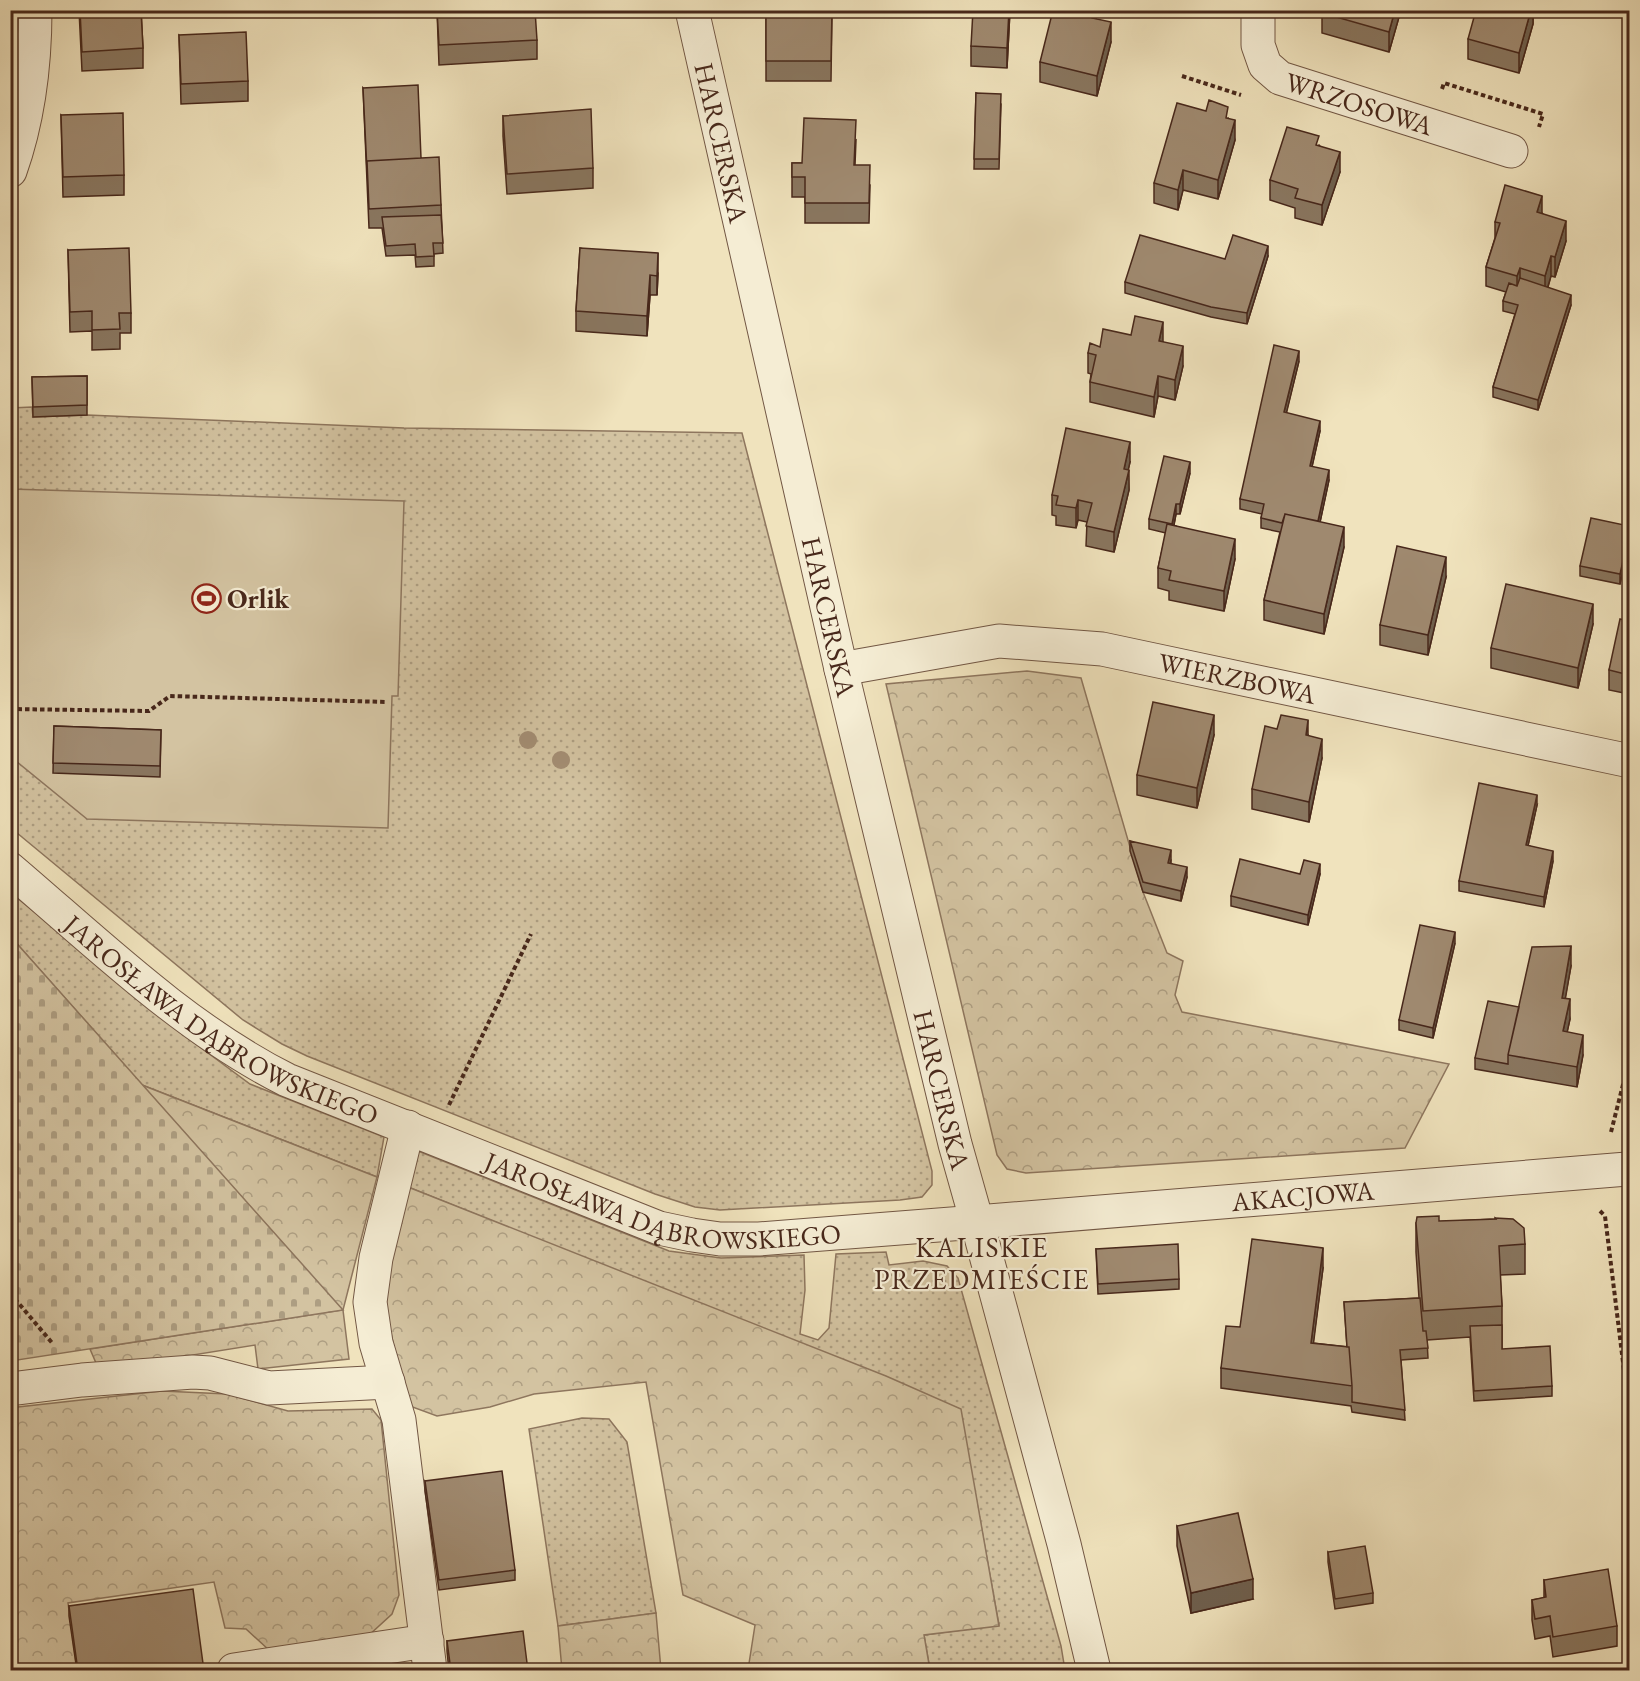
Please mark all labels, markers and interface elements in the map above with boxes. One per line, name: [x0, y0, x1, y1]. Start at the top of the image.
street label: HARCERSKA: [687, 59, 757, 226]
street label: WRZOSOWA: [1281, 63, 1438, 143]
street label: HARCERSKA: [794, 533, 865, 701]
place label: Orlik: [227, 581, 290, 616]
sports icon: Orlik: [190, 582, 222, 614]
street label: WIERZBOWA: [1155, 644, 1319, 711]
street label: JAROSŁAWA DĄBROWSKIEGO: [56, 905, 384, 1132]
street label: HARCERSKA: [906, 1006, 979, 1174]
street label: JAROSŁAWA DĄBROWSKIEGO: [478, 1142, 842, 1257]
street label: AKACJOWA: [1229, 1172, 1376, 1219]
district label: KALISKIE PRZEDMIEŚCIE: [874, 1229, 1090, 1297]

